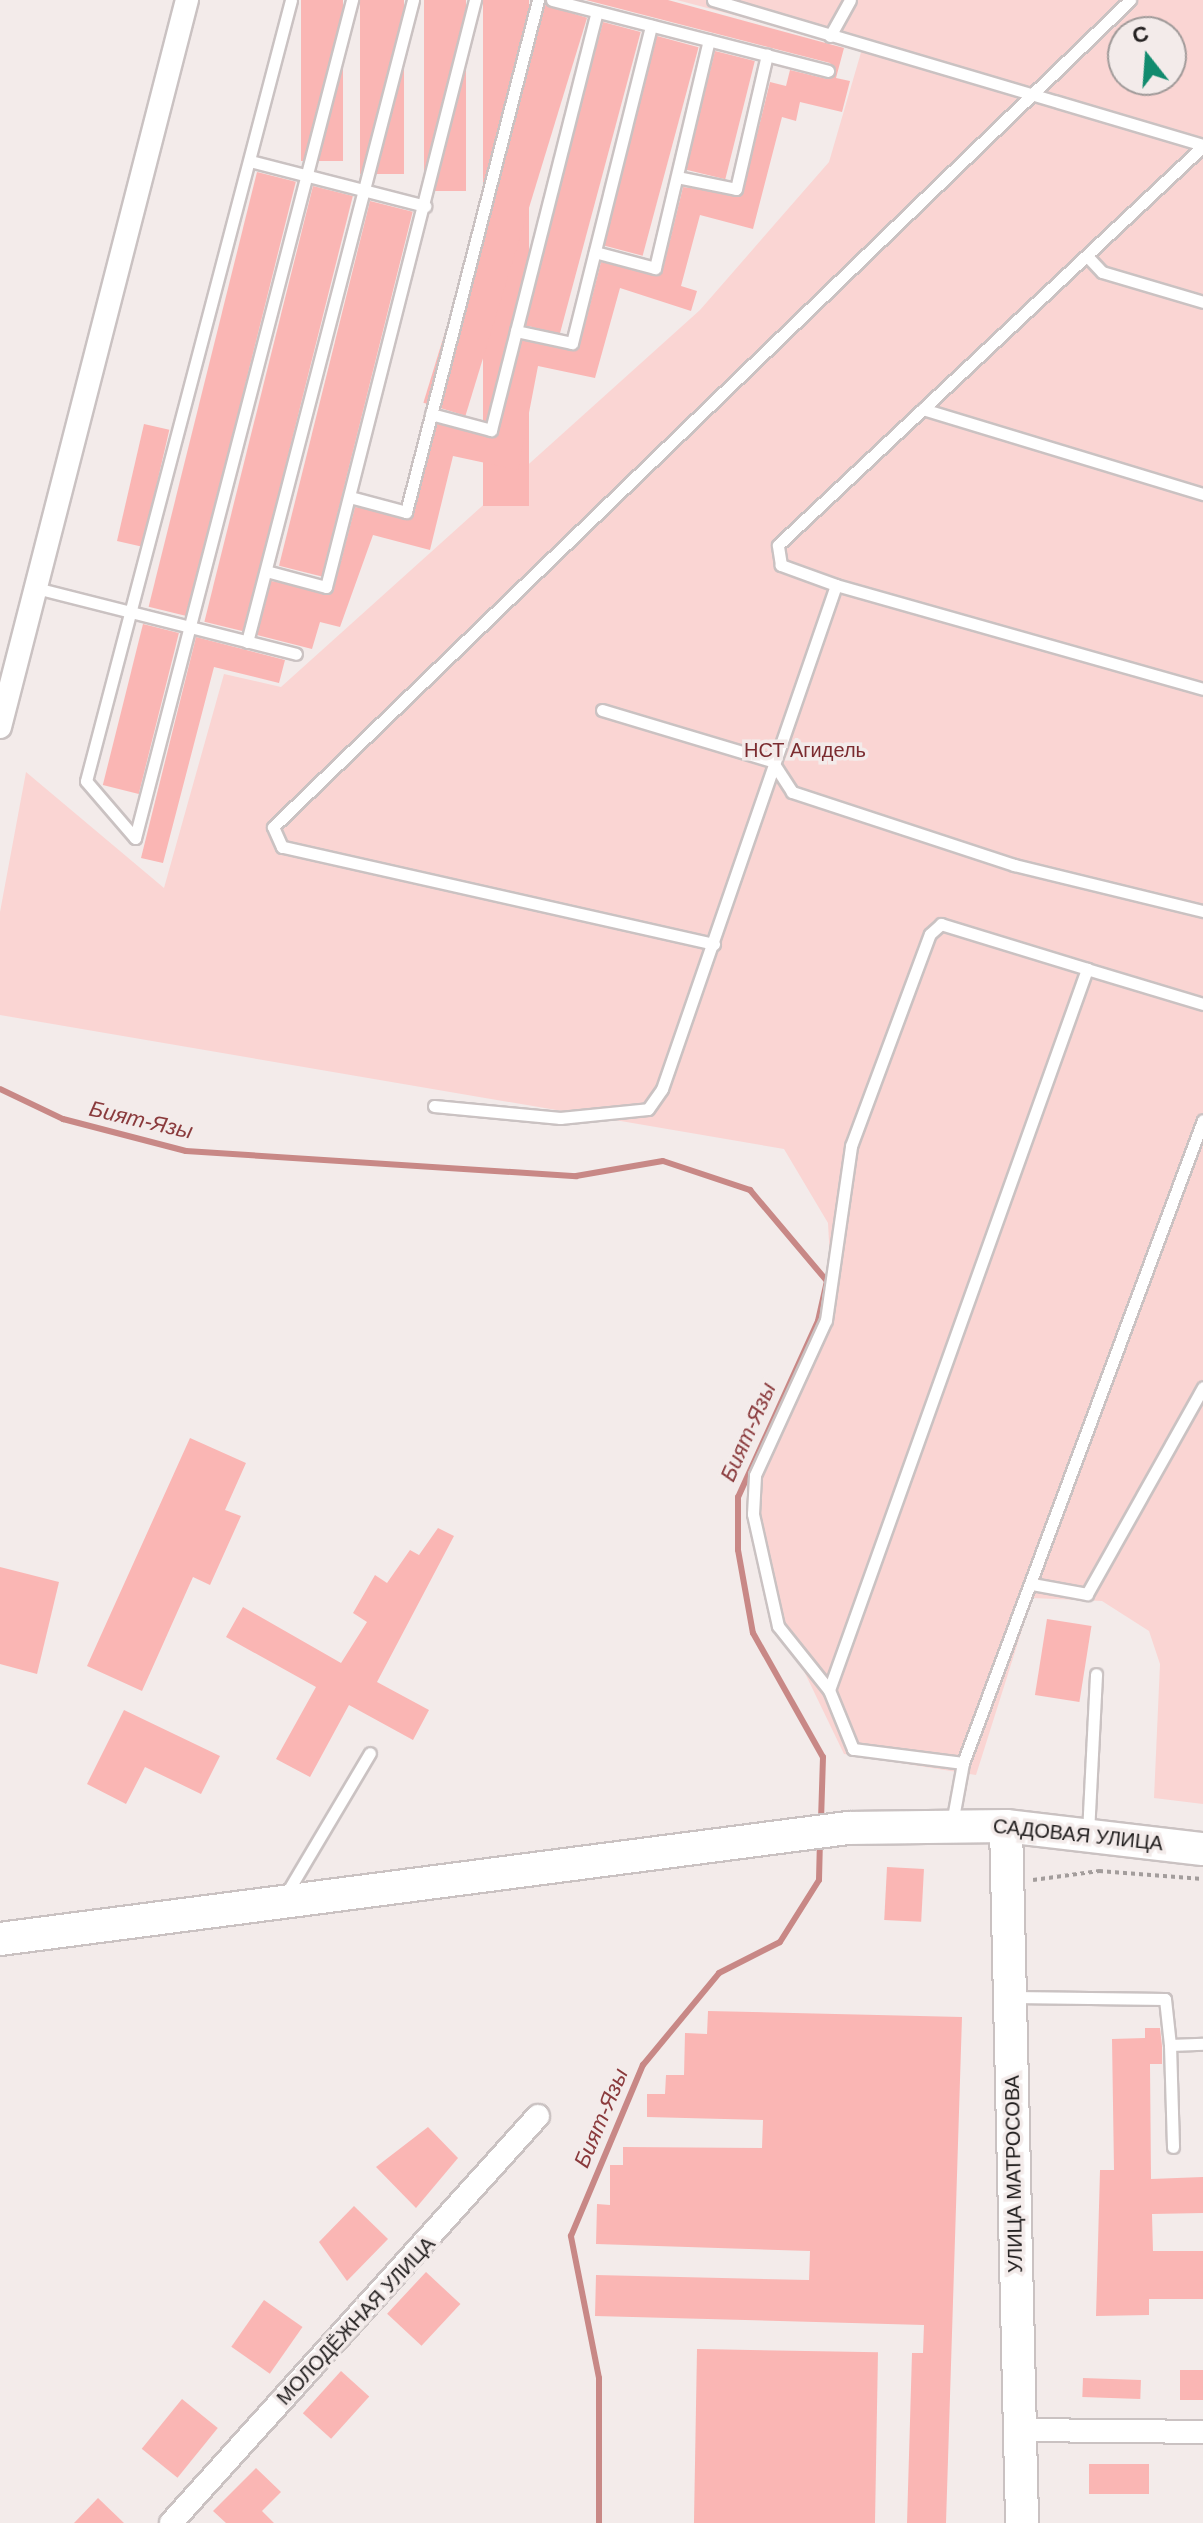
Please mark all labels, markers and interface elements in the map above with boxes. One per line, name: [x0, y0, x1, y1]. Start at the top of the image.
north arrow: [1107, 16, 1187, 96]
text: С: [1129, 20, 1152, 49]
park label: НСТ Агидель: [744, 738, 866, 762]
water label: Бият-Язы: [87, 1095, 195, 1145]
water label: Бият-Язы: [715, 1379, 781, 1485]
street label: САДОВАЯ УЛИЦА: [992, 1814, 1164, 1856]
water label: Бият-Язы: [568, 2064, 634, 2172]
street label: УЛИЦА МАТРОСОВА: [1000, 2075, 1028, 2273]
street label: МОЛОДЁЖНАЯ УЛИЦА: [272, 2232, 440, 2410]

